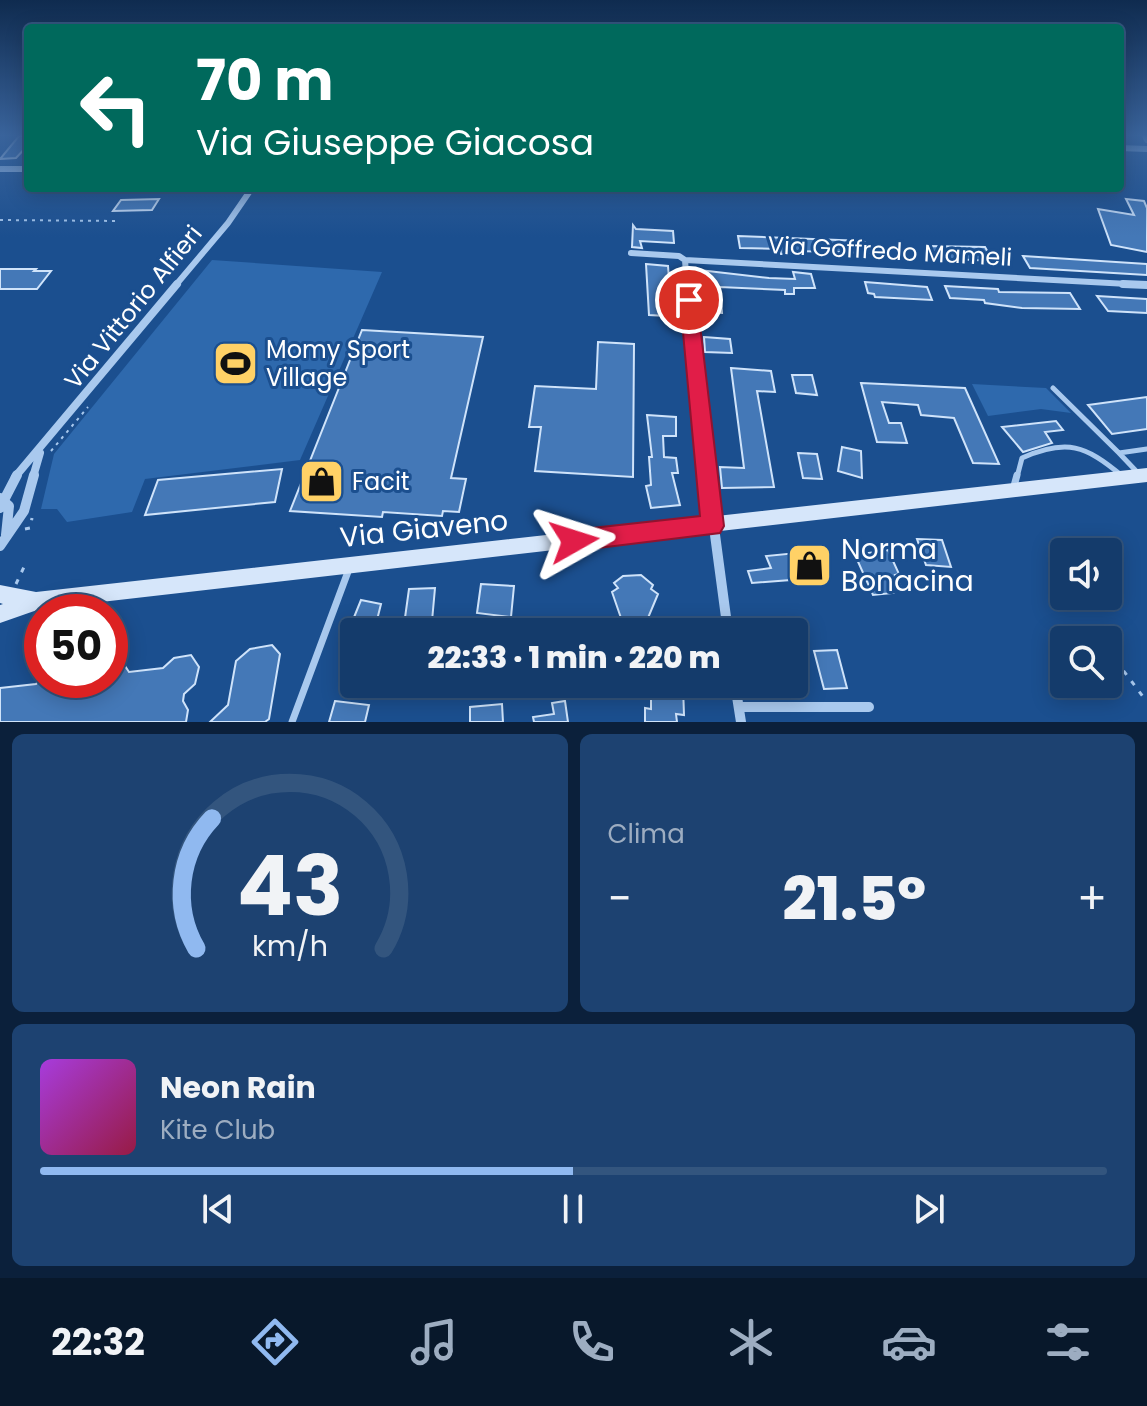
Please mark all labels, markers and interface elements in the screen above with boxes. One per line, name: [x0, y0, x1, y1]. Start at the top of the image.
text: 70 m: [196, 41, 334, 120]
icon: left: [64, 56, 168, 160]
text: Via Giuseppe Giacosa: [196, 117, 594, 168]
street label: Via Vittorio Alfieri: [57, 218, 209, 396]
street label: Via Goffredo Mameli: [767, 228, 1013, 274]
pin: [655, 266, 723, 334]
icon: arrive: [667, 278, 711, 322]
place label: Momy Sport Village: [266, 333, 410, 394]
sports icon: Momy Sport Village: [211, 339, 259, 387]
shop icon: Facit: [297, 457, 345, 505]
place label: Facit: [352, 465, 410, 498]
position arrow: [532, 499, 616, 583]
street label: Via Giaveno: [338, 501, 510, 557]
place label: Norma Bonacina: [841, 530, 974, 601]
map controls: [1050, 538, 1122, 698]
button: sound: [1050, 538, 1122, 610]
shop icon: Norma Bonacina: [786, 541, 834, 589]
speed limit sign: 50: [24, 594, 128, 698]
button: search: [1050, 626, 1122, 698]
text: 22:33 · 1 min · 220 m: [428, 636, 720, 679]
text: Clima: [608, 816, 685, 852]
text: 43: [236, 828, 343, 944]
text: 21.5°: [783, 857, 926, 941]
text: −: [608, 868, 632, 929]
text: +: [1077, 868, 1107, 929]
text: km/h: [252, 926, 328, 966]
text: Neon Rain: [160, 1066, 316, 1109]
text: Kite Club: [160, 1112, 275, 1148]
icon: previous: [196, 1187, 240, 1231]
icon: pause: [551, 1187, 595, 1231]
icon: next: [907, 1187, 951, 1231]
icon: directions: [247, 1314, 303, 1370]
icon: music: [406, 1314, 462, 1370]
icon: phone: [564, 1314, 620, 1370]
icon: climate: [723, 1314, 779, 1370]
icon: car: [881, 1314, 937, 1370]
icon: filters: [1040, 1314, 1096, 1370]
text: 22:32: [51, 1317, 145, 1368]

